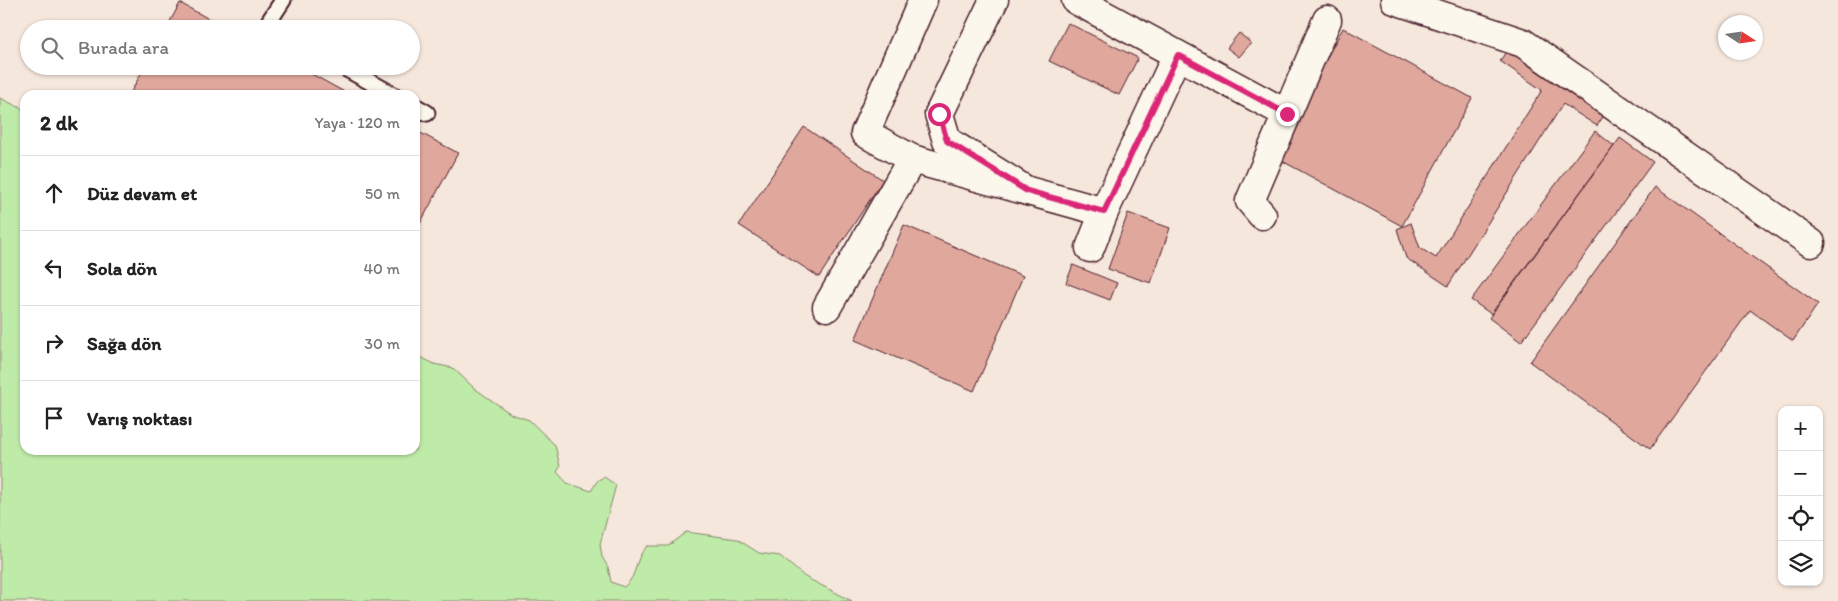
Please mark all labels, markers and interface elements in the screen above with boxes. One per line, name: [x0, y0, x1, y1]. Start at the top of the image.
north arrow: [1718, 15, 1763, 60]
search box: [20, 20, 420, 75]
icon: search: [38, 34, 66, 62]
text: Burada ara: [78, 36, 169, 59]
route start: [928, 103, 951, 126]
route end: [1276, 103, 1299, 126]
text: 2 dk: [40, 110, 78, 135]
text: Yaya · 120 m: [315, 113, 400, 132]
icon: ahead: [40, 179, 68, 207]
text: Düz devam et: [87, 182, 197, 205]
text: 50 m: [365, 184, 400, 203]
icon: left: [40, 254, 68, 282]
text: Sola dön: [87, 257, 157, 280]
text: 40 m: [363, 259, 400, 278]
icon: right: [40, 329, 68, 357]
text: Sağa dön: [87, 332, 161, 355]
text: 30 m: [364, 334, 400, 353]
icon: arrive: [40, 404, 68, 432]
map controls: [1778, 406, 1823, 586]
button: +: [1778, 406, 1823, 451]
text: Varış noktası: [87, 407, 192, 430]
button: −: [1778, 451, 1823, 496]
button: locate: [1778, 496, 1823, 541]
button: layers: [1778, 541, 1823, 586]

